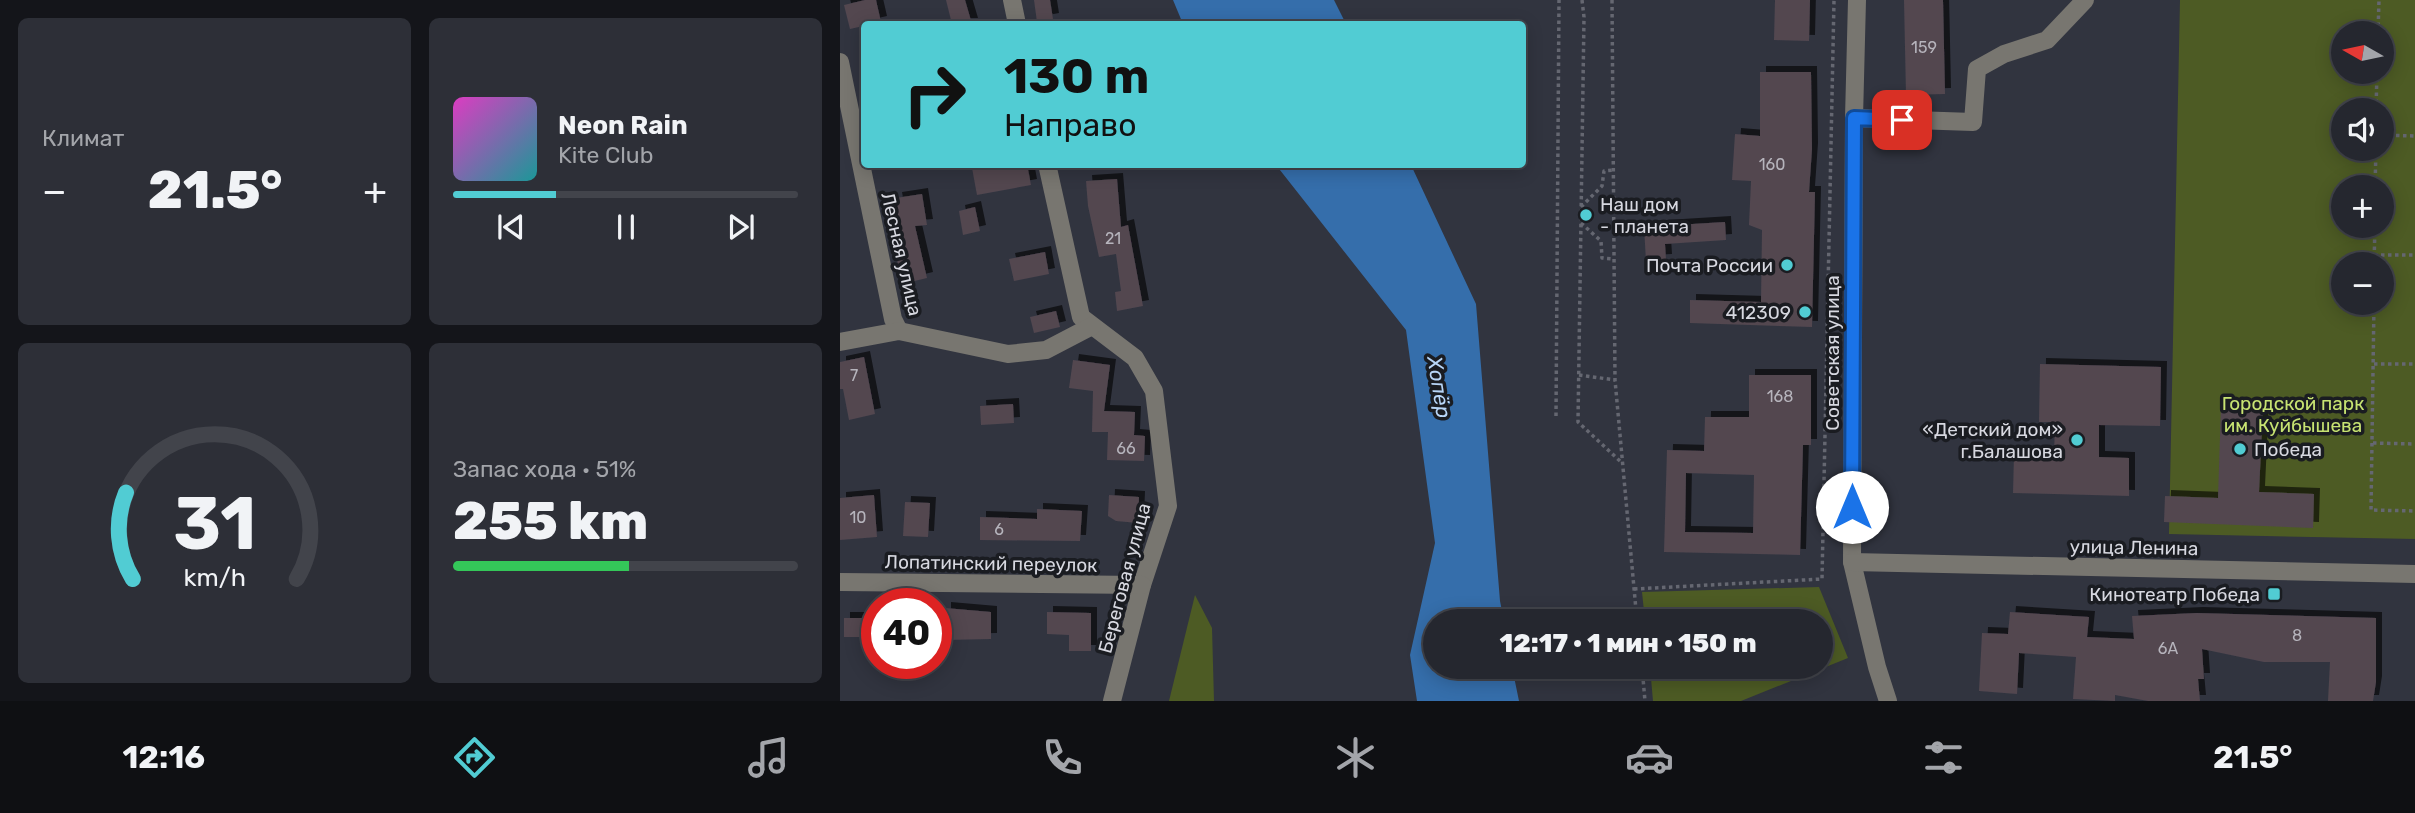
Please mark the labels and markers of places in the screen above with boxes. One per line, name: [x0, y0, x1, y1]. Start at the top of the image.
pin: [1872, 90, 1932, 150]
place label: Наш дом - планета: [1600, 193, 1689, 238]
marker: Наш дом - планета: [1578, 207, 1594, 223]
place label: Почта России: [1646, 254, 1773, 277]
marker: Почта России: [1779, 257, 1795, 273]
place label: 412309: [1726, 301, 1791, 324]
marker: 412309: [1797, 304, 1813, 320]
place label: «Детский дом» г.Балашова: [1922, 418, 2063, 463]
marker: «Детский дом» г.Балашова: [2069, 432, 2085, 448]
place label: Победа: [2254, 438, 2322, 461]
marker: Победа: [2232, 441, 2248, 457]
place label: Кинотеатр Победа: [2089, 583, 2260, 606]
marker: Кинотеатр Победа: [2266, 586, 2282, 602]

